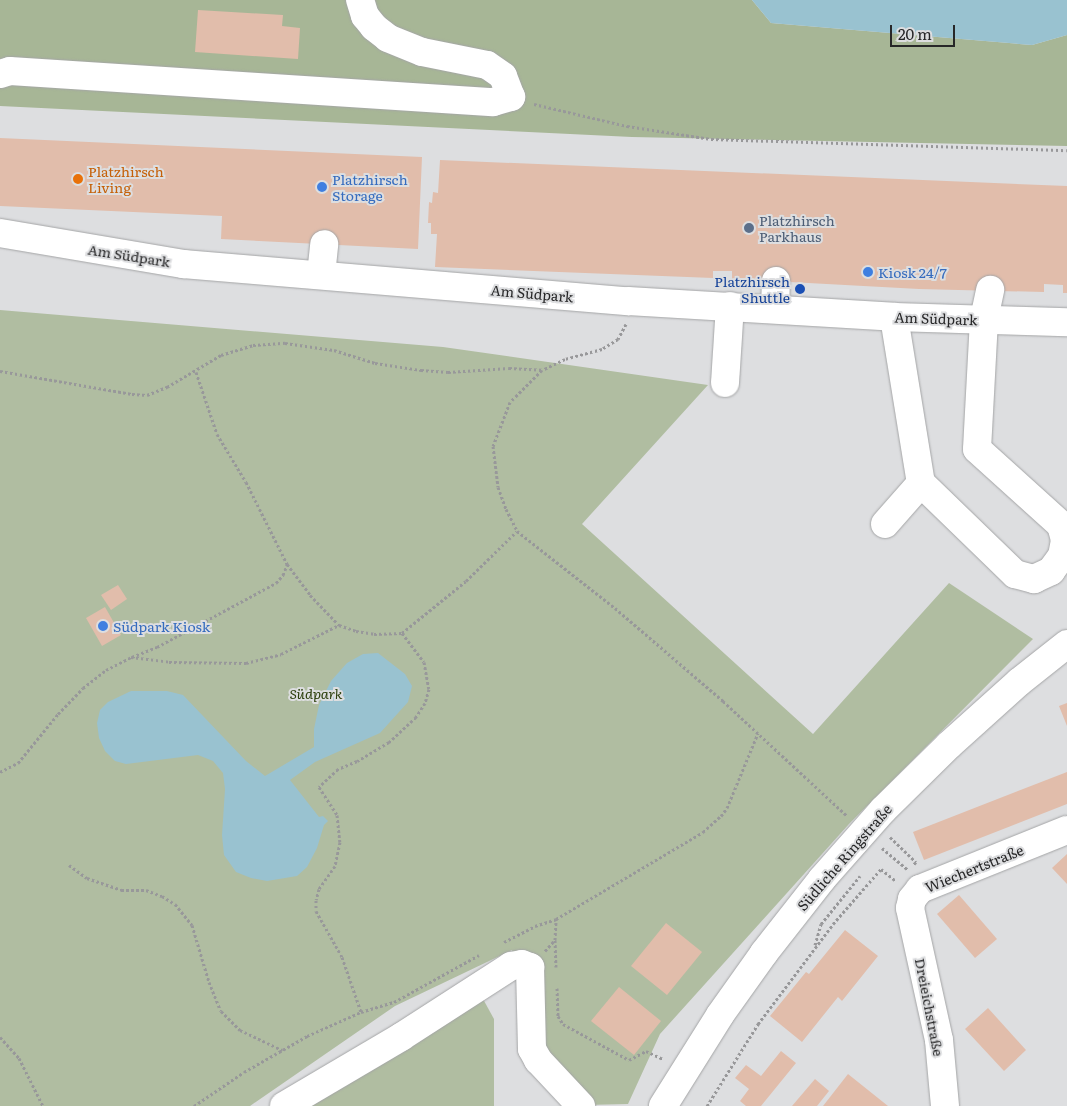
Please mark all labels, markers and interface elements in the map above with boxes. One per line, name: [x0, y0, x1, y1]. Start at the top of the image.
scale bar: [892, 15, 957, 47]
text: 20 m: [898, 22, 932, 45]
place label: Platzhirsch Living: [88, 163, 164, 196]
place label: Platzhirsch Storage: [332, 171, 408, 203]
marker: Platzhirsch Living: [72, 173, 84, 185]
marker: Platzhirsch Storage: [316, 181, 328, 193]
place label: Platzhirsch Parkhaus: [759, 212, 835, 244]
marker: Platzhirsch Parkhaus: [743, 222, 755, 234]
street label: Am Südpark: [87, 240, 171, 270]
place label: Kiosk 24/7: [878, 264, 947, 280]
marker: Kiosk 24/7: [862, 266, 874, 278]
place label: Platzhirsch Shuttle: [714, 273, 790, 306]
street label: Am Südpark: [490, 281, 574, 305]
marker: Platzhirsch Shuttle: [794, 283, 806, 295]
street label: Am Südpark: [894, 308, 978, 328]
place label: Südpark Kiosk: [113, 618, 210, 634]
marker: Südpark Kiosk: [97, 620, 109, 632]
park label: Südpark: [290, 685, 342, 701]
street label: Südliche Ringstraße: [793, 800, 895, 914]
street label: Wiechertstraße: [922, 841, 1026, 895]
street label: Dreieichstraße: [912, 957, 948, 1057]

